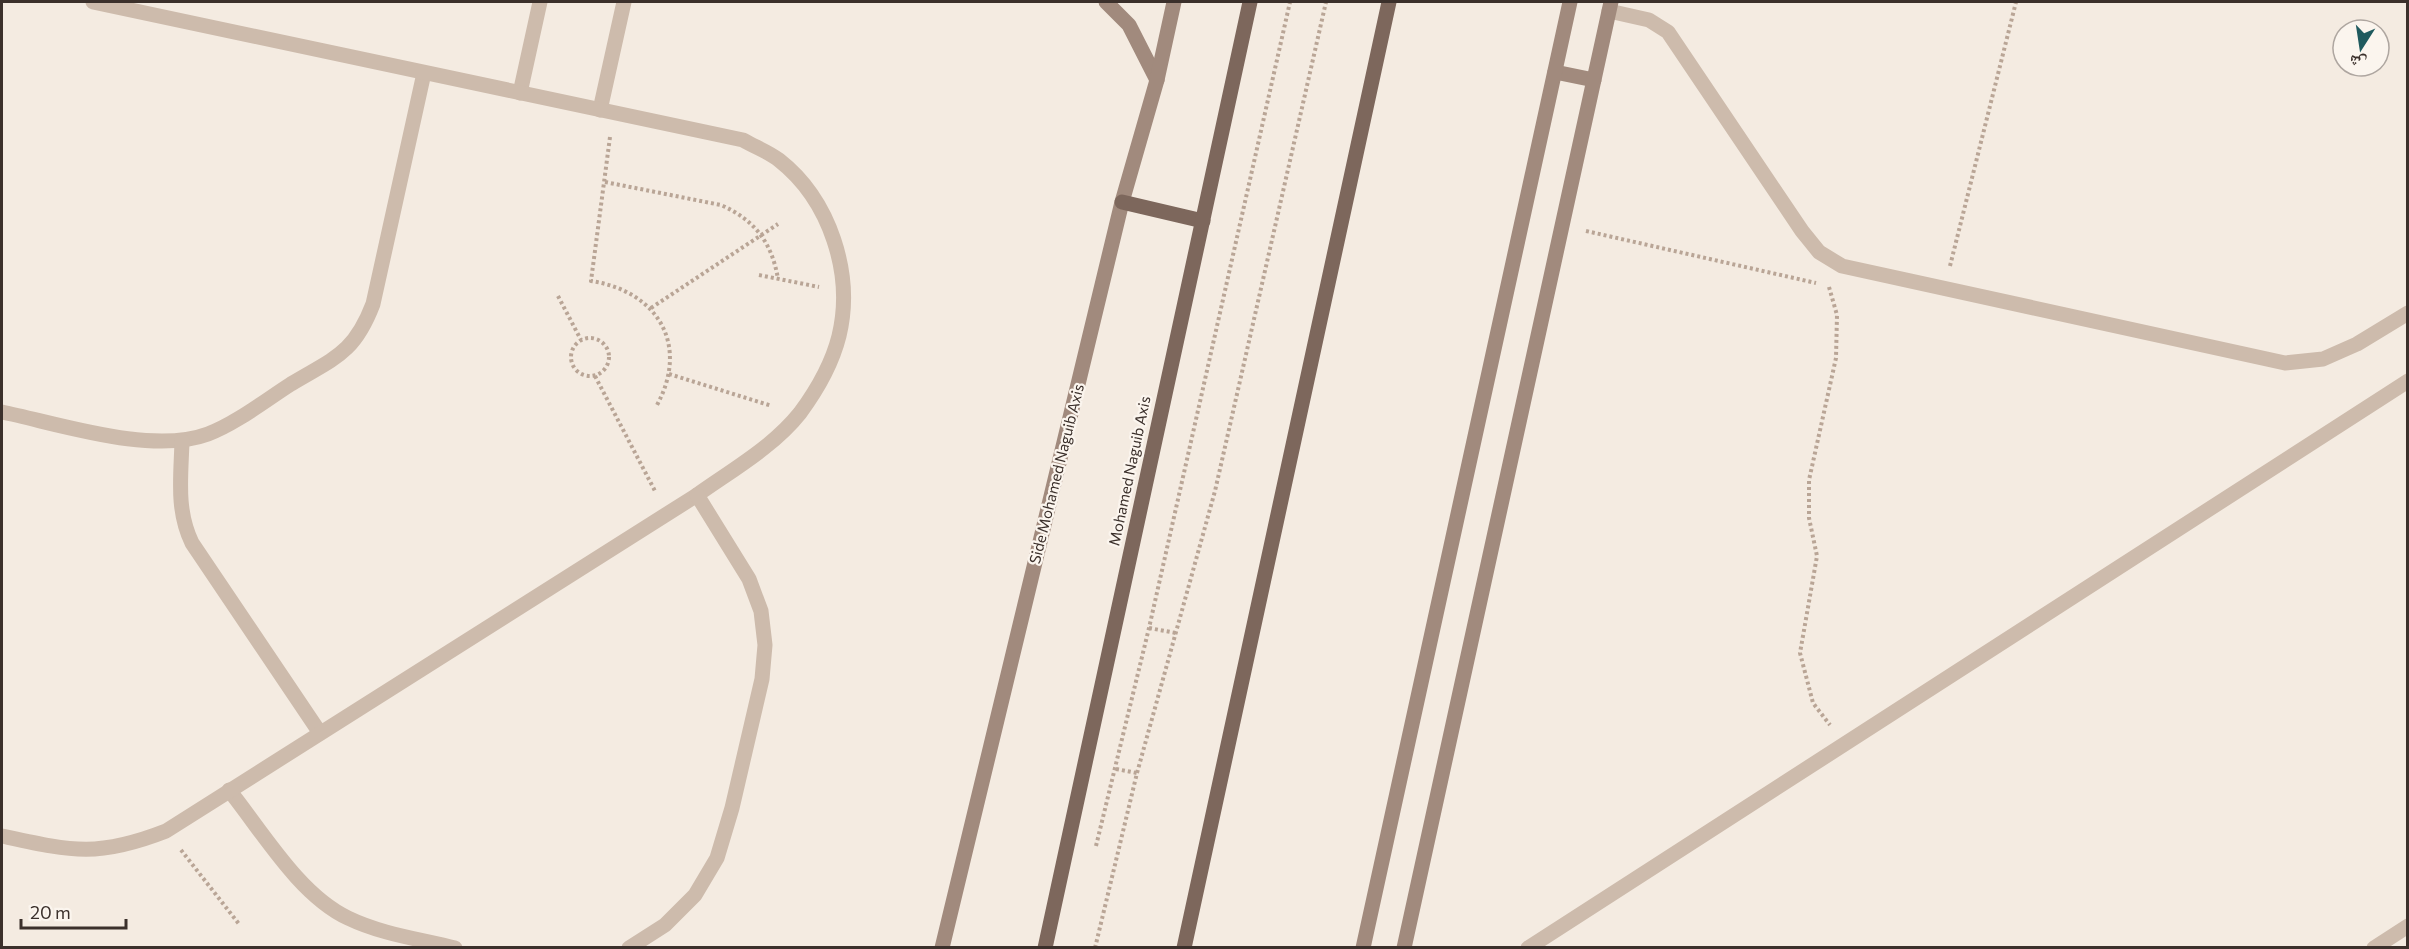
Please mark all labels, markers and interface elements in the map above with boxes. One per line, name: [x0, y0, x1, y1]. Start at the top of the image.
north arrow: [2331, 18, 2391, 78]
text: ش: [2347, 51, 2368, 74]
street label: Side Mohamed Naguib Axis: [1025, 382, 1087, 566]
street label: Mohamed Naguib Axis: [1104, 394, 1154, 547]
scale bar: [21, 892, 126, 930]
text: 20 m: [30, 901, 71, 923]

